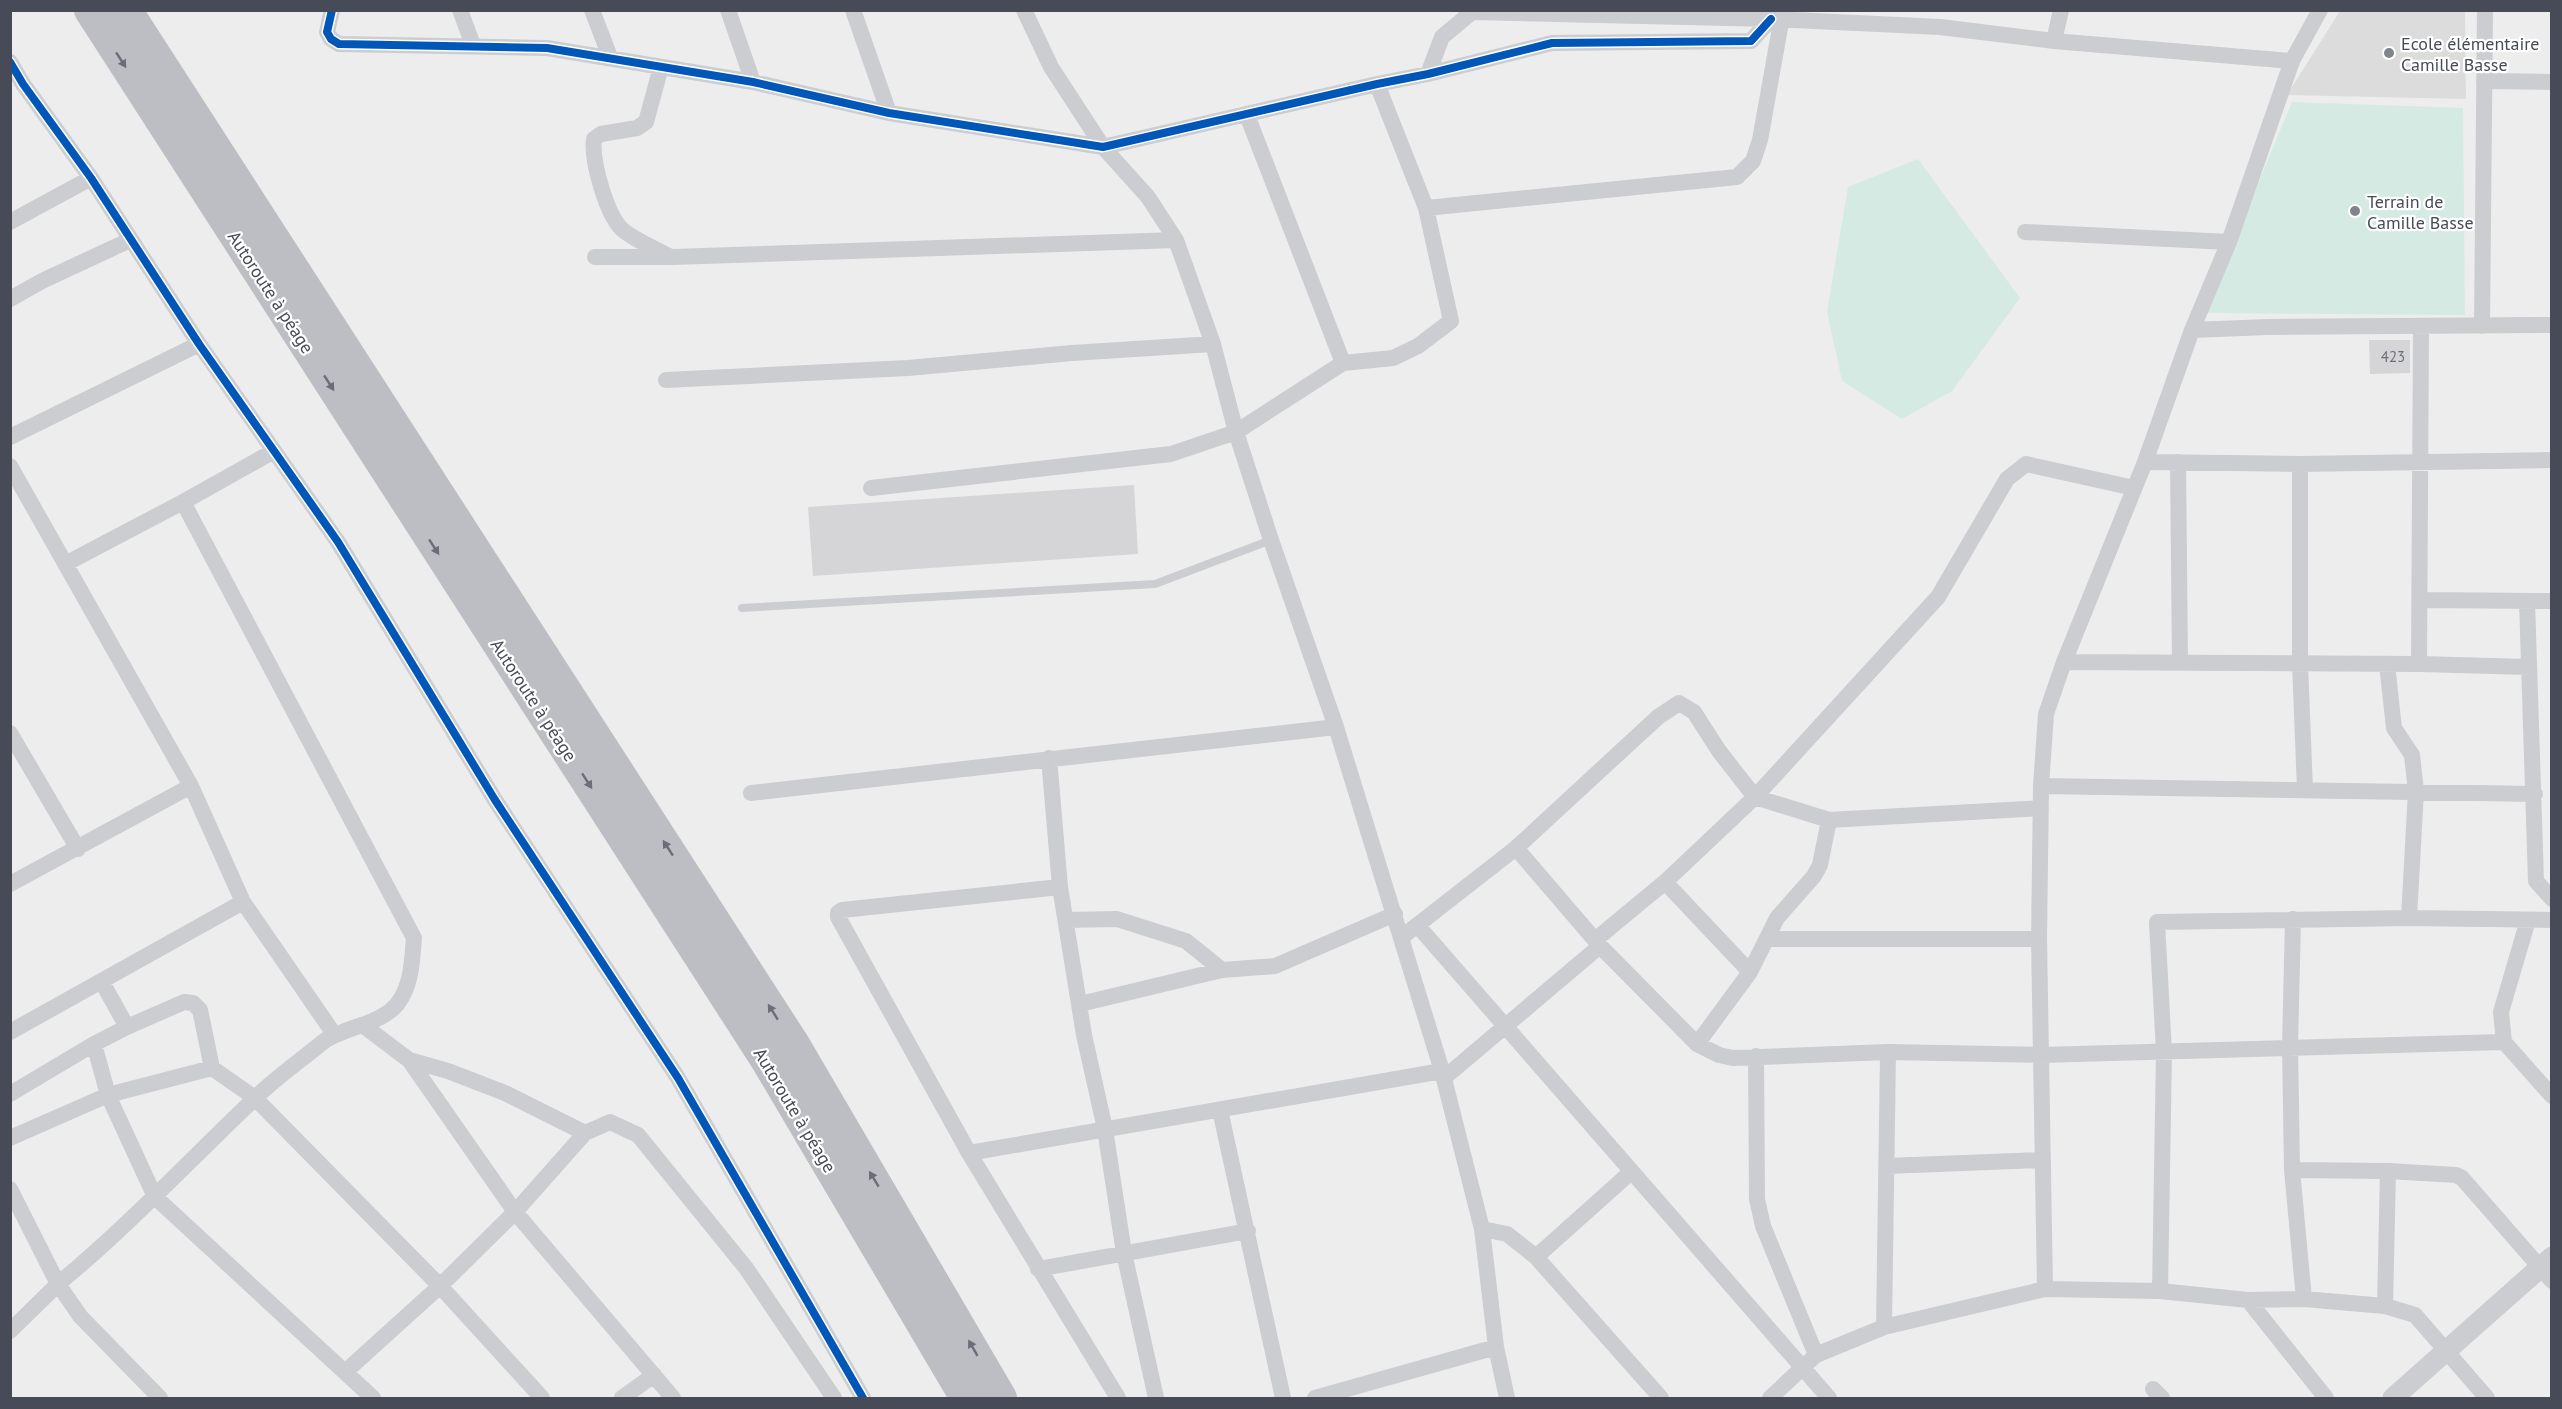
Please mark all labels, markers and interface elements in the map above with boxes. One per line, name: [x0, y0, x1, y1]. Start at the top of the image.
place label: Ecole élémentaire Camille Basse: [2401, 32, 2539, 76]
marker: Ecole élémentaire Camille Basse: [2382, 46, 2396, 60]
one-way arrow: [116, 52, 127, 68]
place label: Terrain de Camille Basse: [2367, 190, 2474, 234]
marker: Terrain de Camille Basse: [2348, 204, 2362, 218]
street label: Autoroute à péage: [223, 226, 319, 358]
house number: 423: [2381, 347, 2405, 366]
one-way arrow: [323, 375, 334, 391]
one-way arrow: [428, 539, 439, 555]
street label: Autoroute à péage: [486, 634, 582, 766]
one-way arrow: [581, 772, 592, 789]
one-way arrow: [663, 840, 674, 856]
one-way arrow: [768, 1004, 779, 1020]
street label: Autoroute à péage: [749, 1043, 841, 1177]
one-way arrow: [869, 1170, 879, 1187]
one-way arrow: [968, 1339, 978, 1356]

